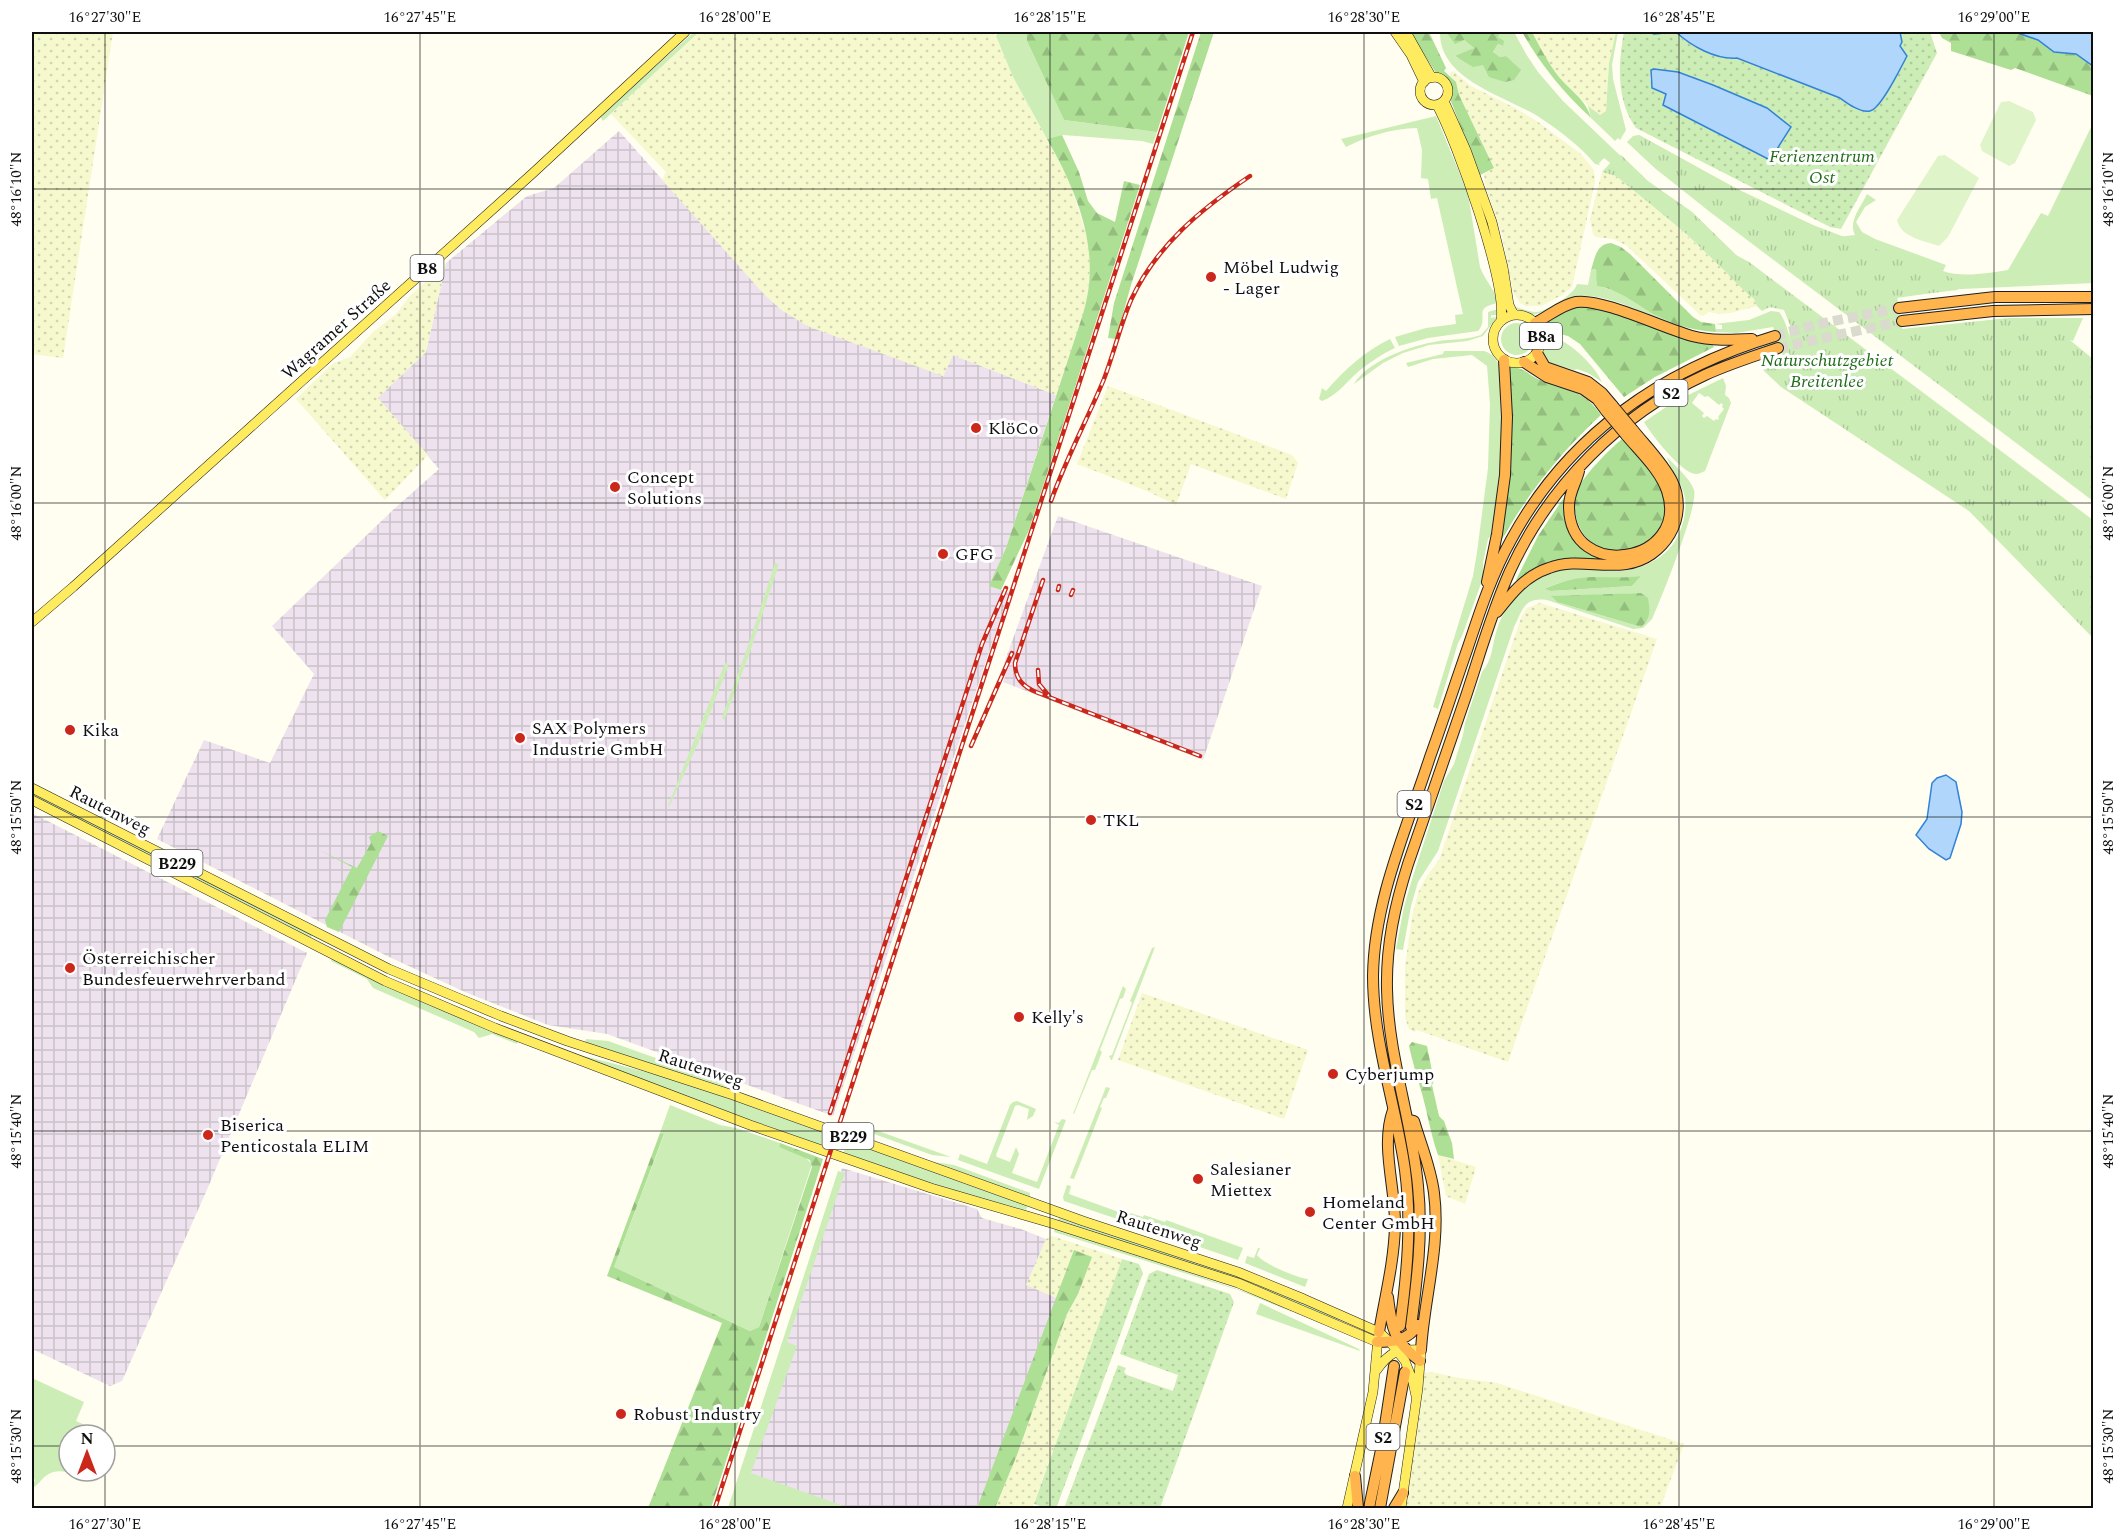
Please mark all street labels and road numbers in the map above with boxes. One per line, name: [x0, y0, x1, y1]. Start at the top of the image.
road number: B8: [410, 255, 444, 281]
street label: Wagramer Straße: [275, 273, 397, 386]
road number: B8a: [1520, 323, 1562, 349]
road number: S2: [1654, 380, 1688, 406]
street label: Rautenweg: [64, 778, 155, 843]
road number: S2: [1398, 791, 1430, 817]
road number: B229: [152, 850, 202, 876]
street label: Rautenweg: [655, 1042, 747, 1095]
road number: B229: [822, 1123, 874, 1149]
street label: Rautenweg: [1113, 1203, 1205, 1256]
road number: S2: [1366, 1424, 1400, 1450]

